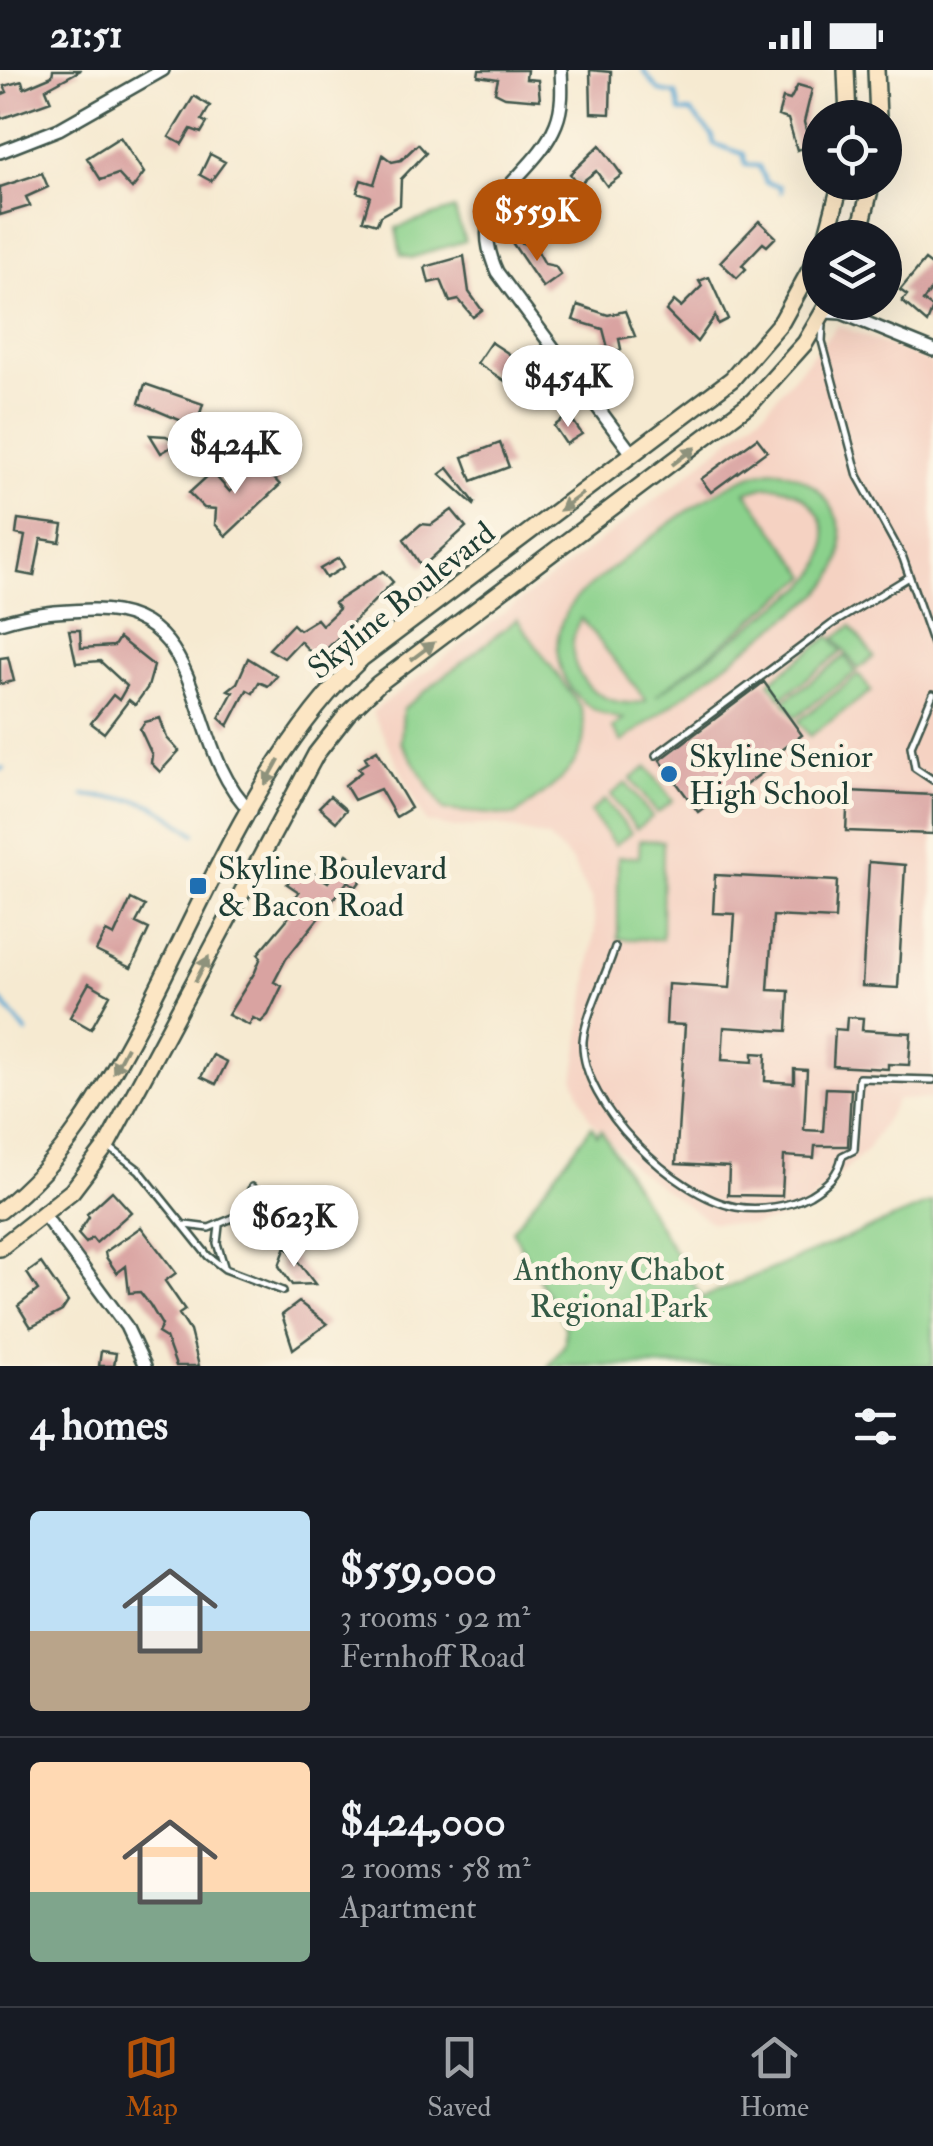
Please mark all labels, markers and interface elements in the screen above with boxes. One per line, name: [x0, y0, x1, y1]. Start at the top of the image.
text: 21:51: [50, 11, 123, 59]
map controls: [802, 100, 902, 320]
button: locate: [802, 100, 902, 200]
pin: $559K: [467, 179, 607, 264]
text: $559K: [495, 191, 580, 231]
button: layers: [802, 220, 902, 320]
pin: $454K: [498, 345, 638, 430]
text: $454K: [524, 357, 612, 397]
pin: $424K: [165, 412, 305, 497]
text: $424K: [189, 424, 281, 464]
one-way arrow: [671, 447, 697, 467]
one-way arrow: [558, 491, 584, 511]
street label: Skyline Boulevard: [300, 513, 503, 688]
one-way arrow: [410, 641, 436, 661]
place label: Skyline Senior High School: [689, 737, 873, 814]
one-way arrow: [264, 758, 281, 786]
marker: Skyline Senior High School: [658, 763, 680, 785]
place label: Skyline Boulevard & Bacon Road: [218, 849, 447, 926]
marker: Skyline Boulevard & Bacon Road: [187, 875, 209, 897]
one-way arrow: [192, 955, 210, 983]
one-way arrow: [112, 1045, 129, 1074]
pin: $623K: [224, 1185, 364, 1270]
text: $623K: [251, 1197, 337, 1237]
park label: Anthony Chabot Regional Park: [512, 1250, 725, 1327]
icon: filters: [848, 1399, 903, 1454]
text: 4 homes: [30, 1400, 168, 1452]
text: $559,000: [340, 1545, 497, 1597]
icon: home: [110, 1551, 230, 1671]
text: 3 rooms · 92 m²: [340, 1597, 530, 1637]
text: Fernhoff Road: [340, 1637, 525, 1677]
text: $424,000: [340, 1796, 506, 1848]
icon: home: [110, 1802, 230, 1922]
text: 2 rooms · 58 m²: [340, 1848, 531, 1888]
text: Apartment: [340, 1888, 477, 1928]
tab: Map: [124, 2030, 179, 2125]
tab: Saved: [427, 2030, 491, 2125]
tab: Home: [739, 2030, 809, 2125]

